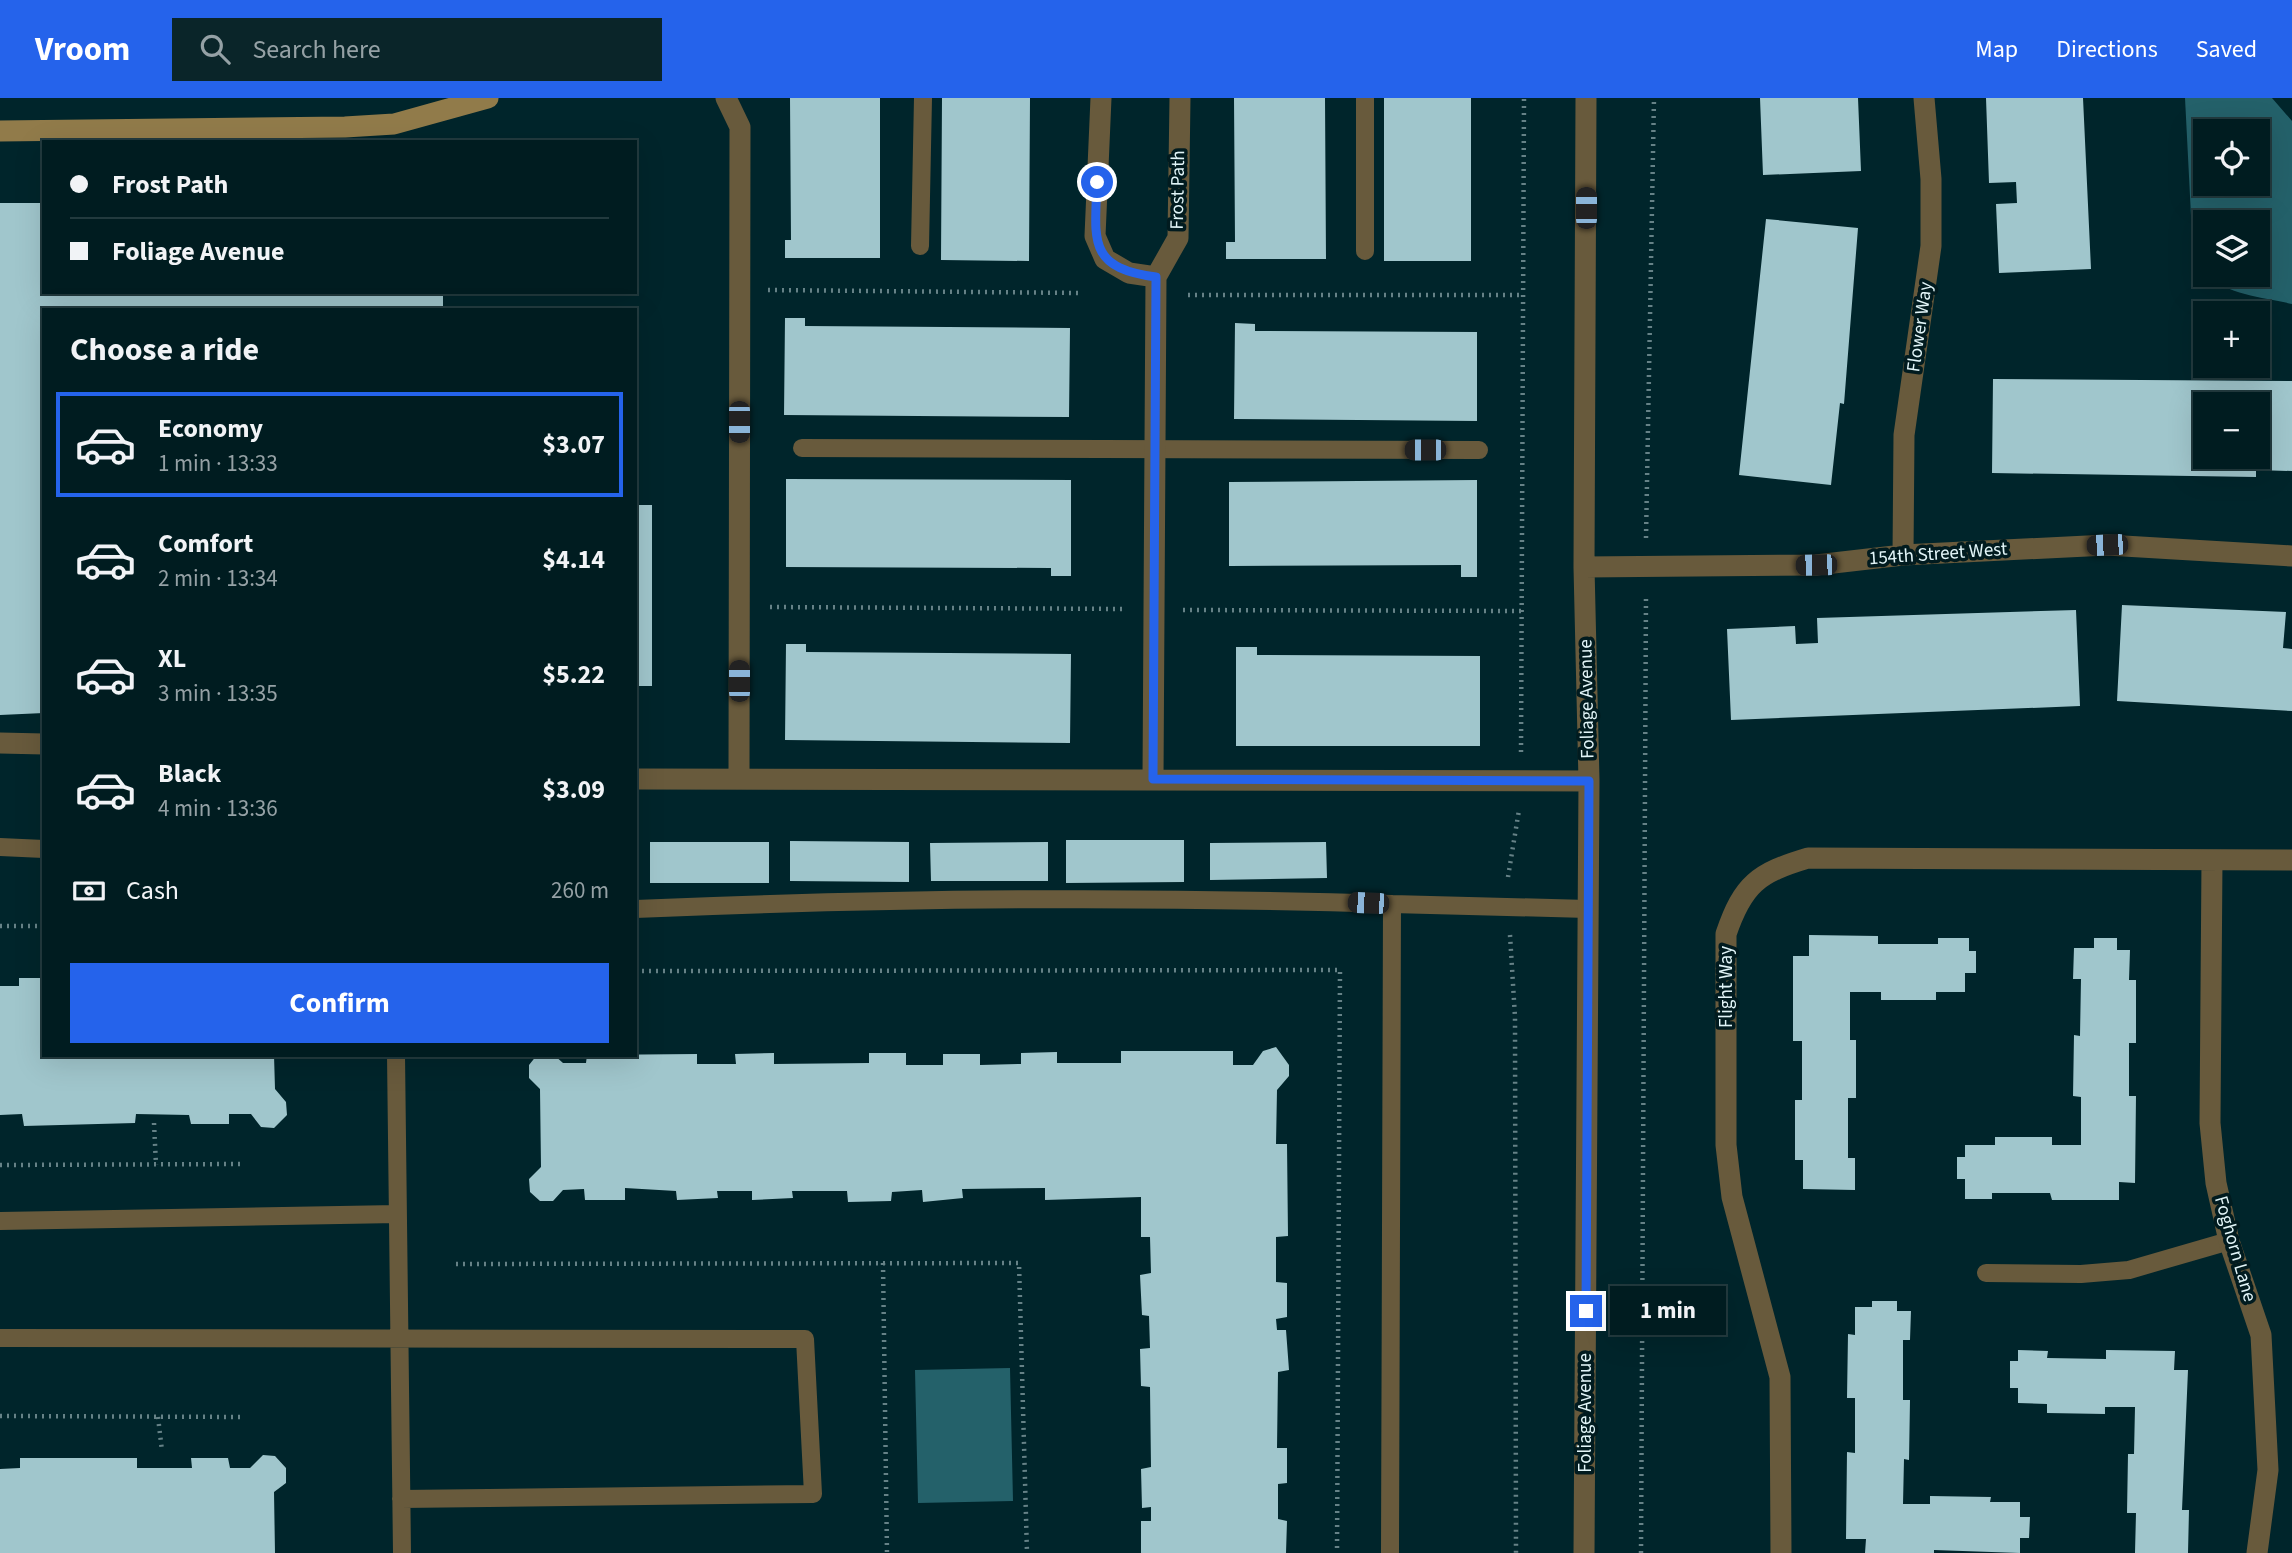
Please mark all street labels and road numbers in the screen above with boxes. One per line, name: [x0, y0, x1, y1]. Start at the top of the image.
street label: Frost Path: [1164, 150, 1192, 230]
street label: Flower Way: [1900, 280, 1940, 374]
street label: 154th Street West: [1868, 536, 2009, 572]
street label: Foliage Avenue: [1572, 639, 1602, 759]
street label: Flight Way: [1713, 946, 1740, 1028]
street label: Foghorn Lane: [2207, 1193, 2263, 1305]
street label: Foliage Avenue: [1572, 1353, 1599, 1473]

